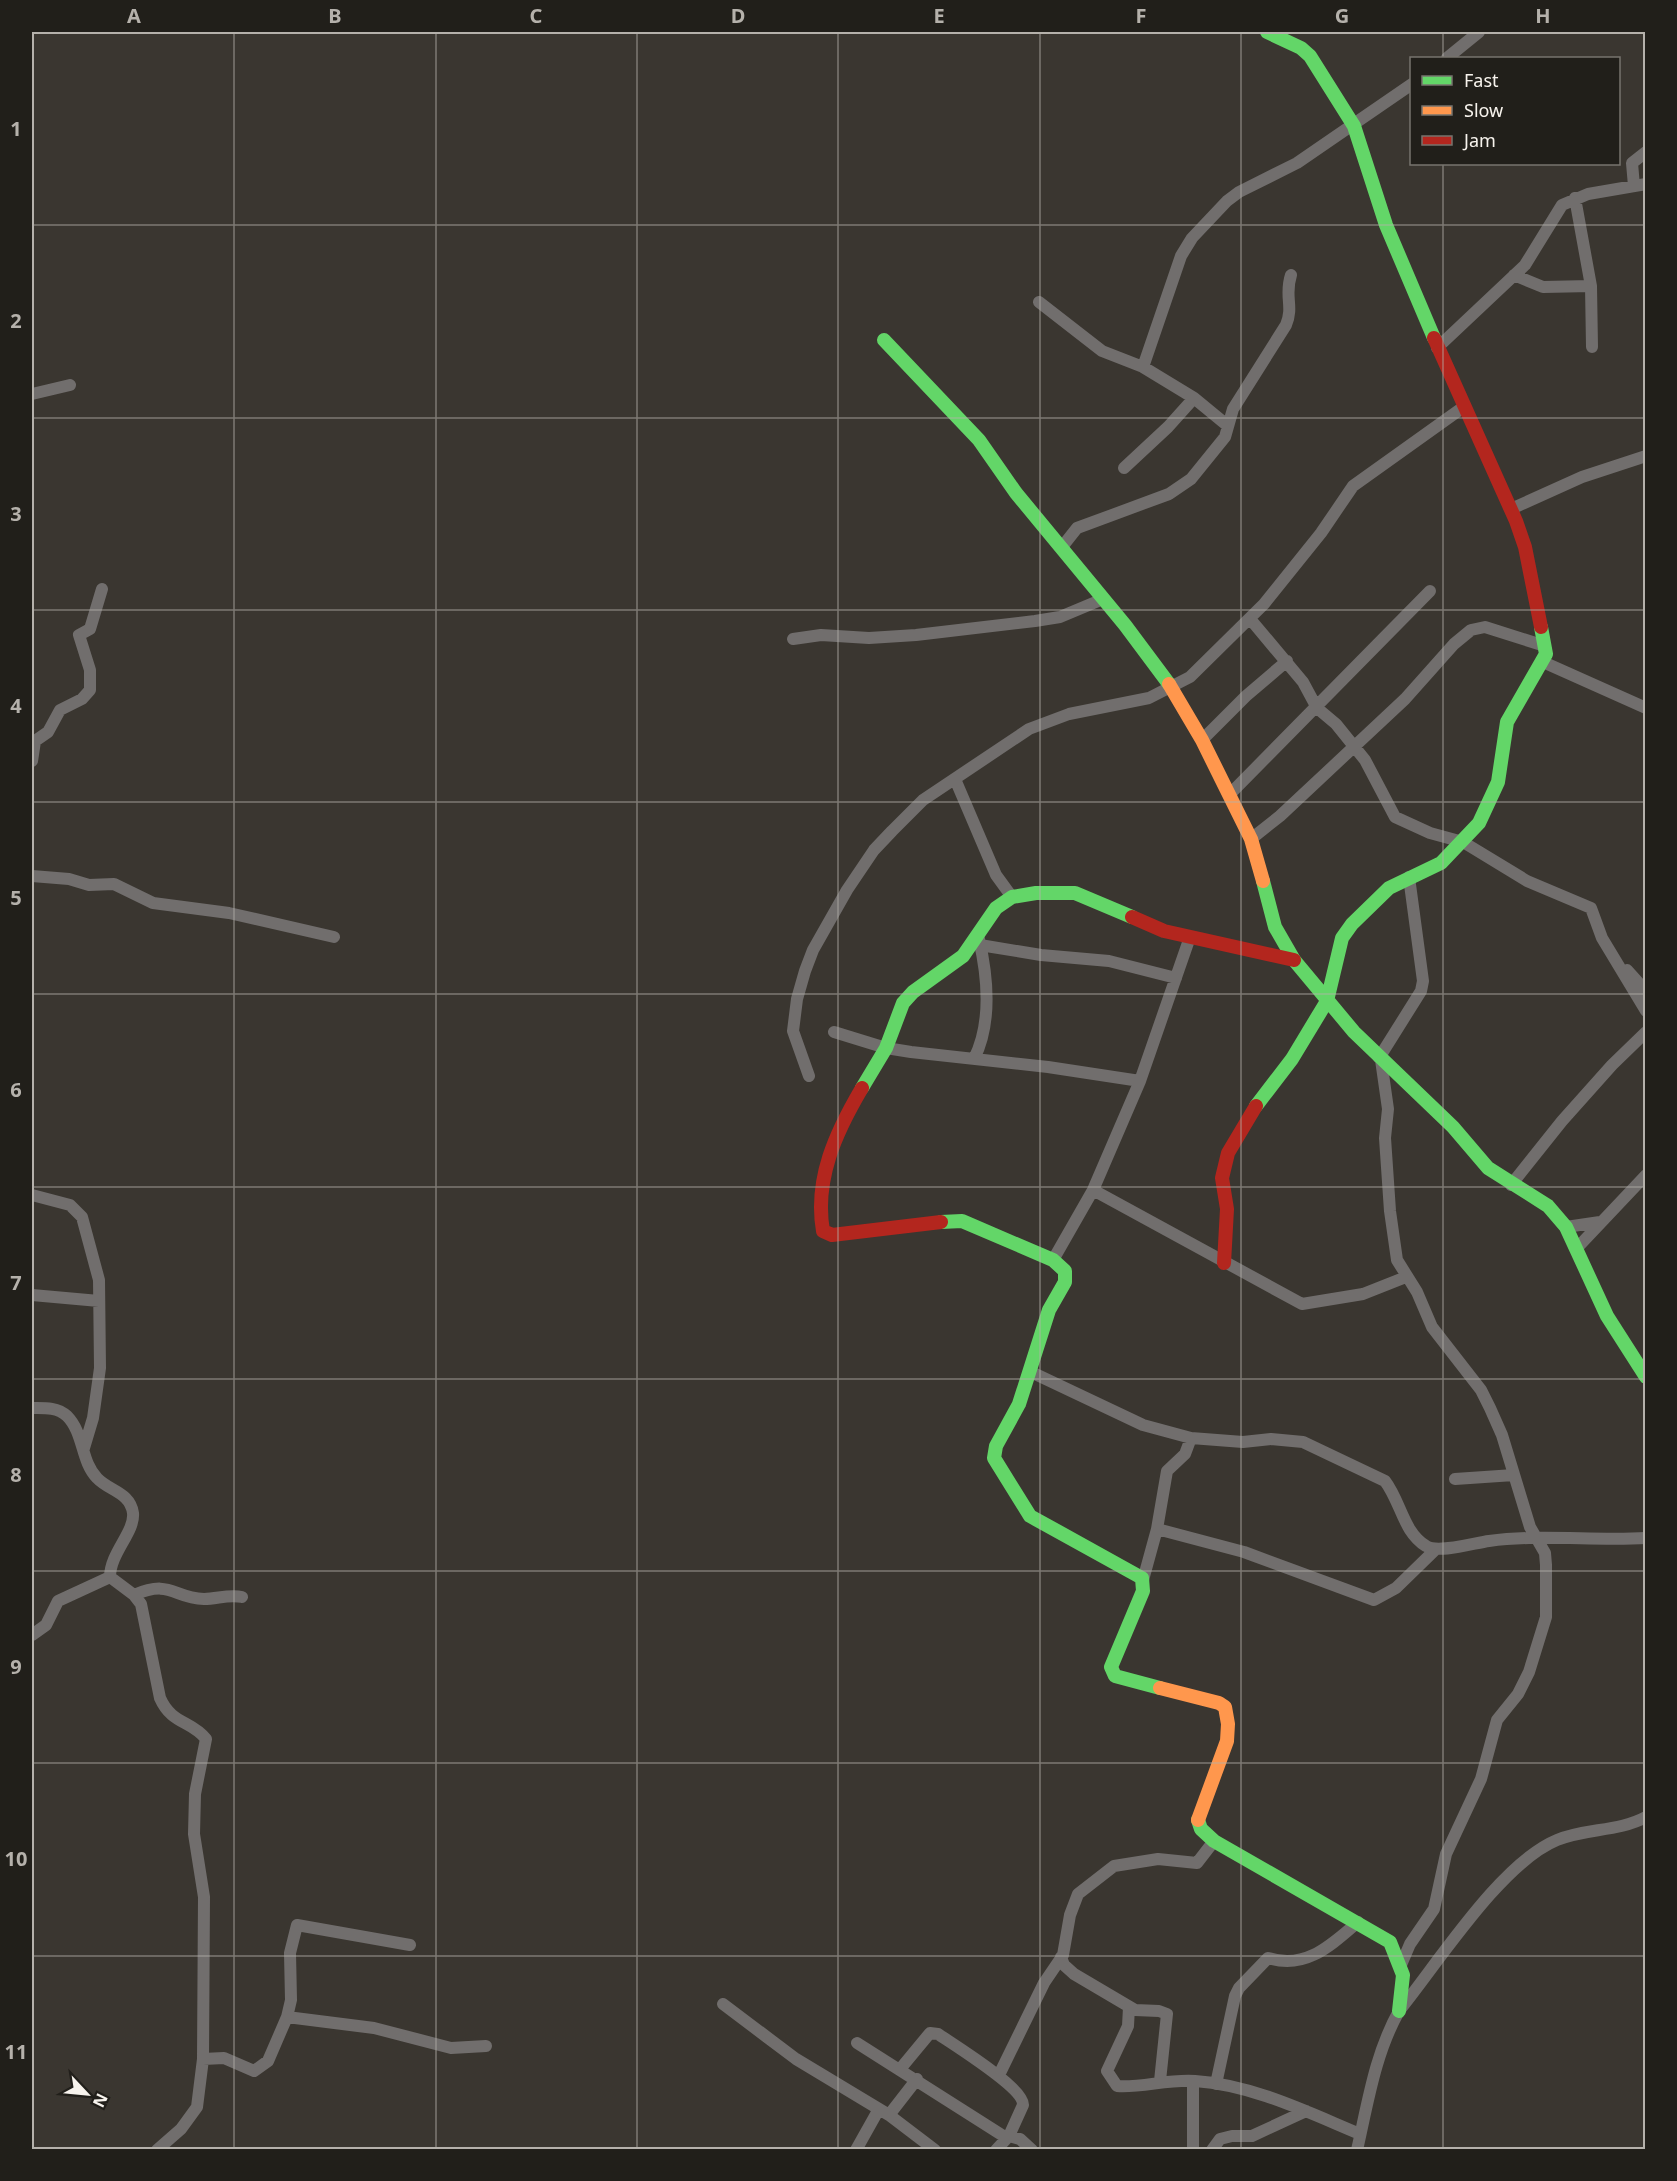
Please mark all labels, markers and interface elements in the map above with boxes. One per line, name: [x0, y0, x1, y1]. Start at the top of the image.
text: A: [127, 2, 141, 29]
text: B: [328, 2, 342, 29]
text: C: [530, 2, 543, 29]
text: D: [731, 2, 745, 29]
text: E: [933, 2, 945, 29]
text: F: [1136, 2, 1146, 29]
text: G: [1335, 2, 1349, 29]
text: H: [1535, 2, 1551, 29]
legend: [1410, 57, 1620, 165]
text: Fast: [1464, 68, 1499, 92]
text: Slow: [1464, 98, 1503, 122]
text: 1: [10, 115, 22, 142]
text: Jam: [1462, 128, 1496, 152]
text: 2: [10, 307, 22, 334]
text: 3: [10, 500, 22, 527]
text: 4: [10, 692, 22, 719]
text: 5: [10, 884, 22, 911]
text: 6: [10, 1076, 22, 1103]
text: 7: [10, 1269, 22, 1296]
text: 8: [10, 1461, 22, 1488]
text: 9: [10, 1653, 22, 1680]
text: 10: [5, 1845, 27, 1872]
text: 11: [5, 2038, 27, 2065]
north arrow: [57, 2064, 117, 2124]
text: N: [88, 2090, 113, 2111]

